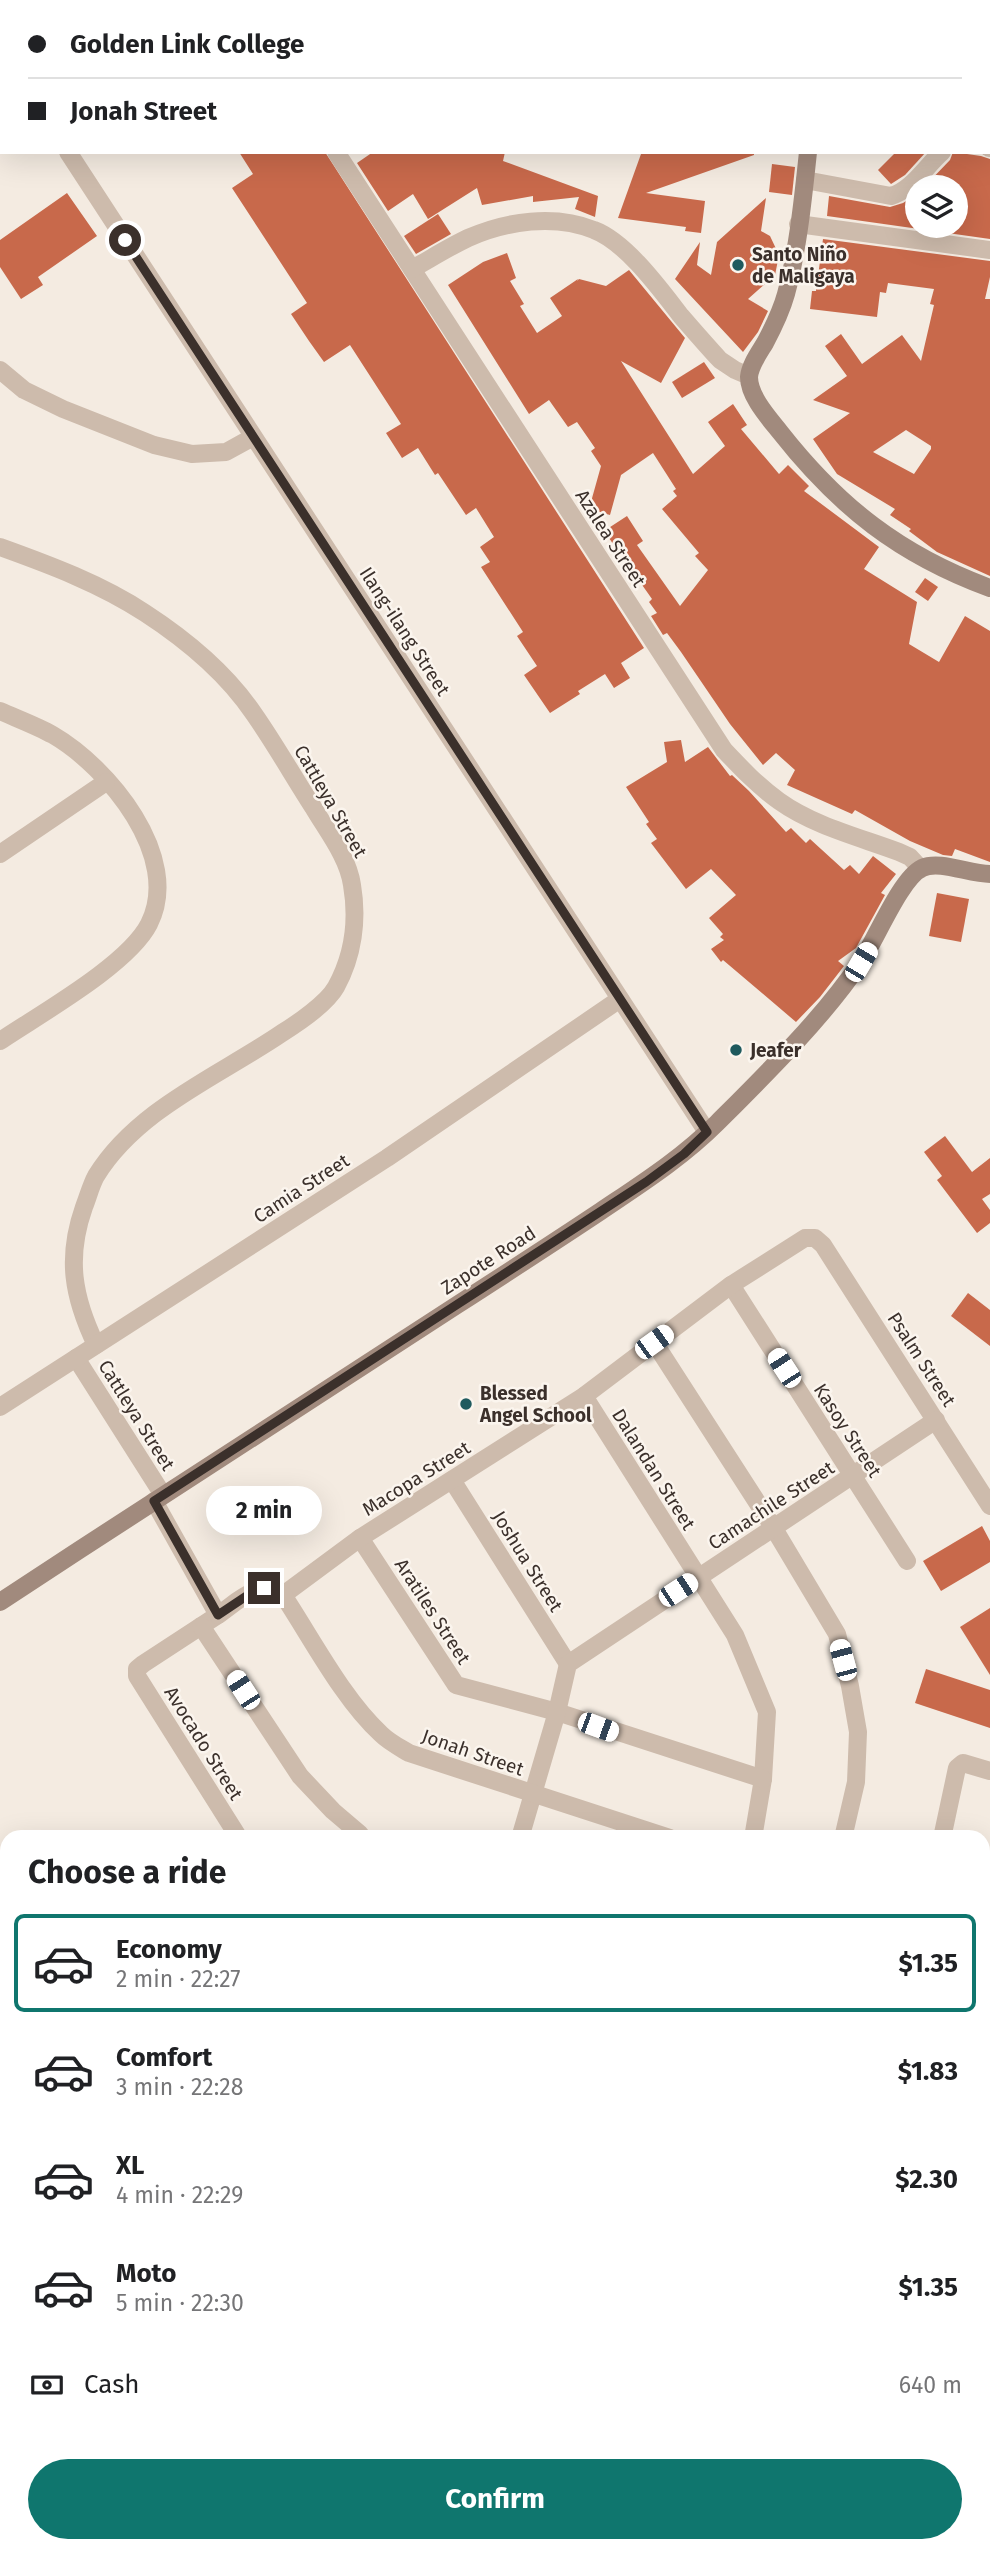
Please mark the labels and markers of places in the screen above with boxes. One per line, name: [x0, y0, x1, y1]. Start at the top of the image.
place label: Santo Niño de Maligaya: [752, 243, 855, 288]
marker: Santo Niño de Maligaya: [730, 257, 746, 273]
place label: Jeafer: [749, 1039, 802, 1062]
marker: Jeafer: [728, 1042, 744, 1058]
place label: Blessed Angel School: [479, 1382, 592, 1427]
marker: Blessed Angel School: [458, 1396, 474, 1412]

